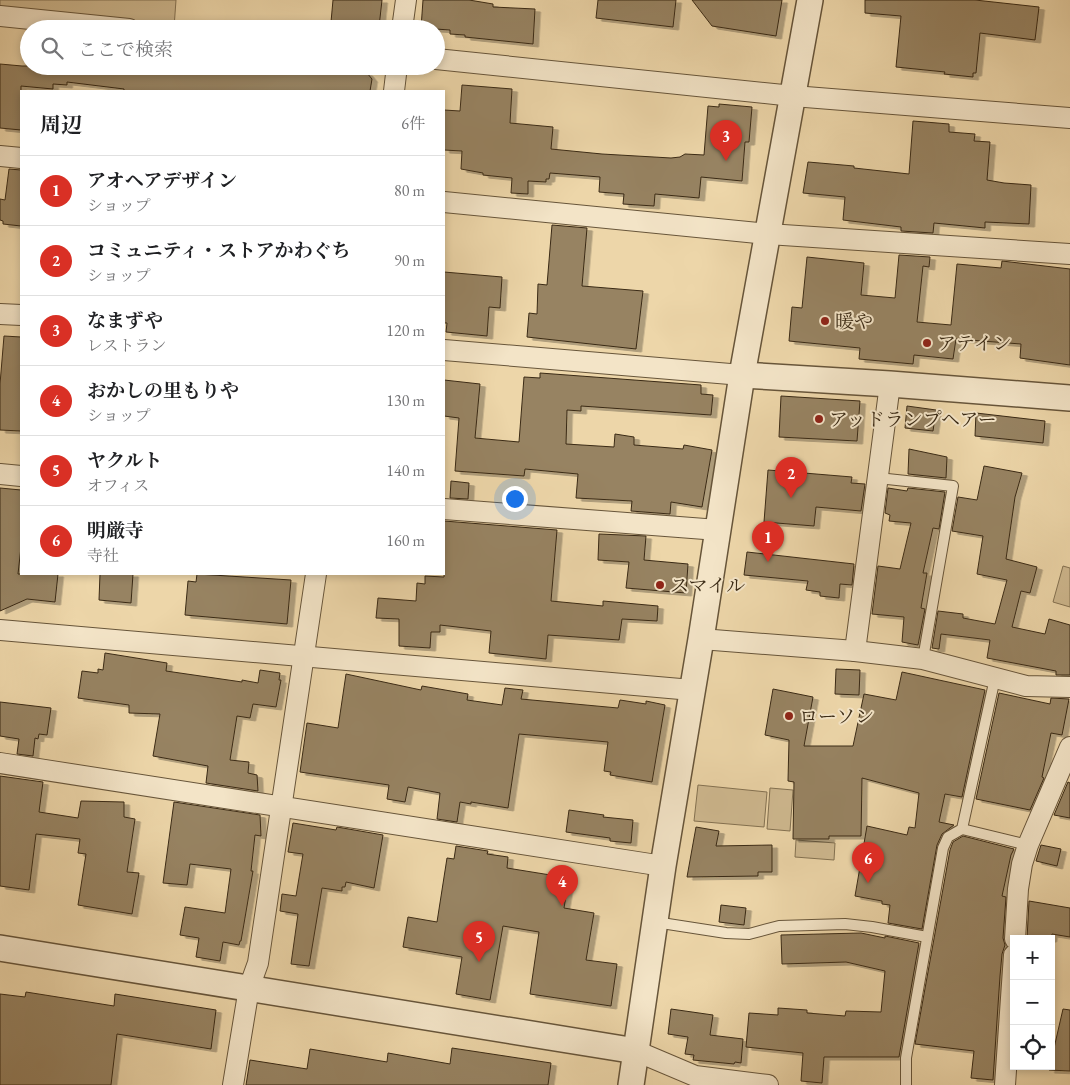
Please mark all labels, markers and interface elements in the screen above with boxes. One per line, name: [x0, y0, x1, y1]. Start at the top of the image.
search box: [20, 20, 445, 75]
icon: search: [38, 34, 66, 62]
text: ここで検索: [78, 37, 173, 62]
text: 周辺: [40, 111, 82, 138]
text: 6件: [401, 113, 425, 134]
pin: 3: [710, 120, 742, 161]
text: アオヘアデザイン: [87, 168, 237, 193]
text: 1: [52, 180, 60, 201]
text: 80 m: [394, 180, 425, 201]
text: ショップ: [87, 195, 151, 216]
text: コミュニティ・ストアかわぐち: [87, 238, 351, 263]
text: 2: [52, 250, 60, 271]
text: 90 m: [394, 250, 425, 271]
text: ショップ: [87, 265, 151, 286]
text: なまずや: [87, 308, 163, 333]
place label: 暖や: [835, 309, 873, 334]
marker: 暖や: [819, 315, 831, 327]
text: 3: [52, 320, 60, 341]
text: 120 m: [386, 320, 425, 341]
place label: アテイン: [937, 331, 1012, 356]
text: レストラン: [87, 335, 167, 356]
marker: アテイン: [921, 337, 933, 349]
text: おかしの里もりや: [87, 378, 239, 403]
text: 4: [52, 390, 60, 411]
text: 130 m: [386, 390, 425, 411]
text: ショップ: [87, 405, 151, 426]
place label: アッドランプヘアー: [829, 407, 997, 432]
marker: アッドランプヘアー: [813, 413, 825, 425]
text: ヤクルト: [87, 448, 162, 473]
pin: 2: [775, 457, 807, 498]
text: 5: [52, 460, 60, 481]
text: 140 m: [386, 460, 425, 481]
text: オフィス: [87, 475, 149, 496]
your location: [502, 486, 528, 512]
text: 明厳寺: [87, 518, 144, 543]
pin: 1: [752, 521, 784, 562]
text: 6: [52, 530, 60, 551]
text: 160 m: [386, 530, 425, 551]
text: 寺社: [87, 545, 119, 566]
place label: スマイル: [670, 573, 745, 598]
marker: スマイル: [654, 579, 666, 591]
place label: ローソン: [799, 704, 874, 729]
marker: ローソン: [783, 710, 795, 722]
pin: 6: [852, 842, 884, 883]
pin: 4: [546, 865, 578, 906]
pin: 5: [463, 921, 495, 962]
map controls: [1010, 935, 1055, 1070]
button: +: [1010, 935, 1055, 980]
button: −: [1010, 980, 1055, 1025]
button: locate: [1010, 1025, 1055, 1070]

